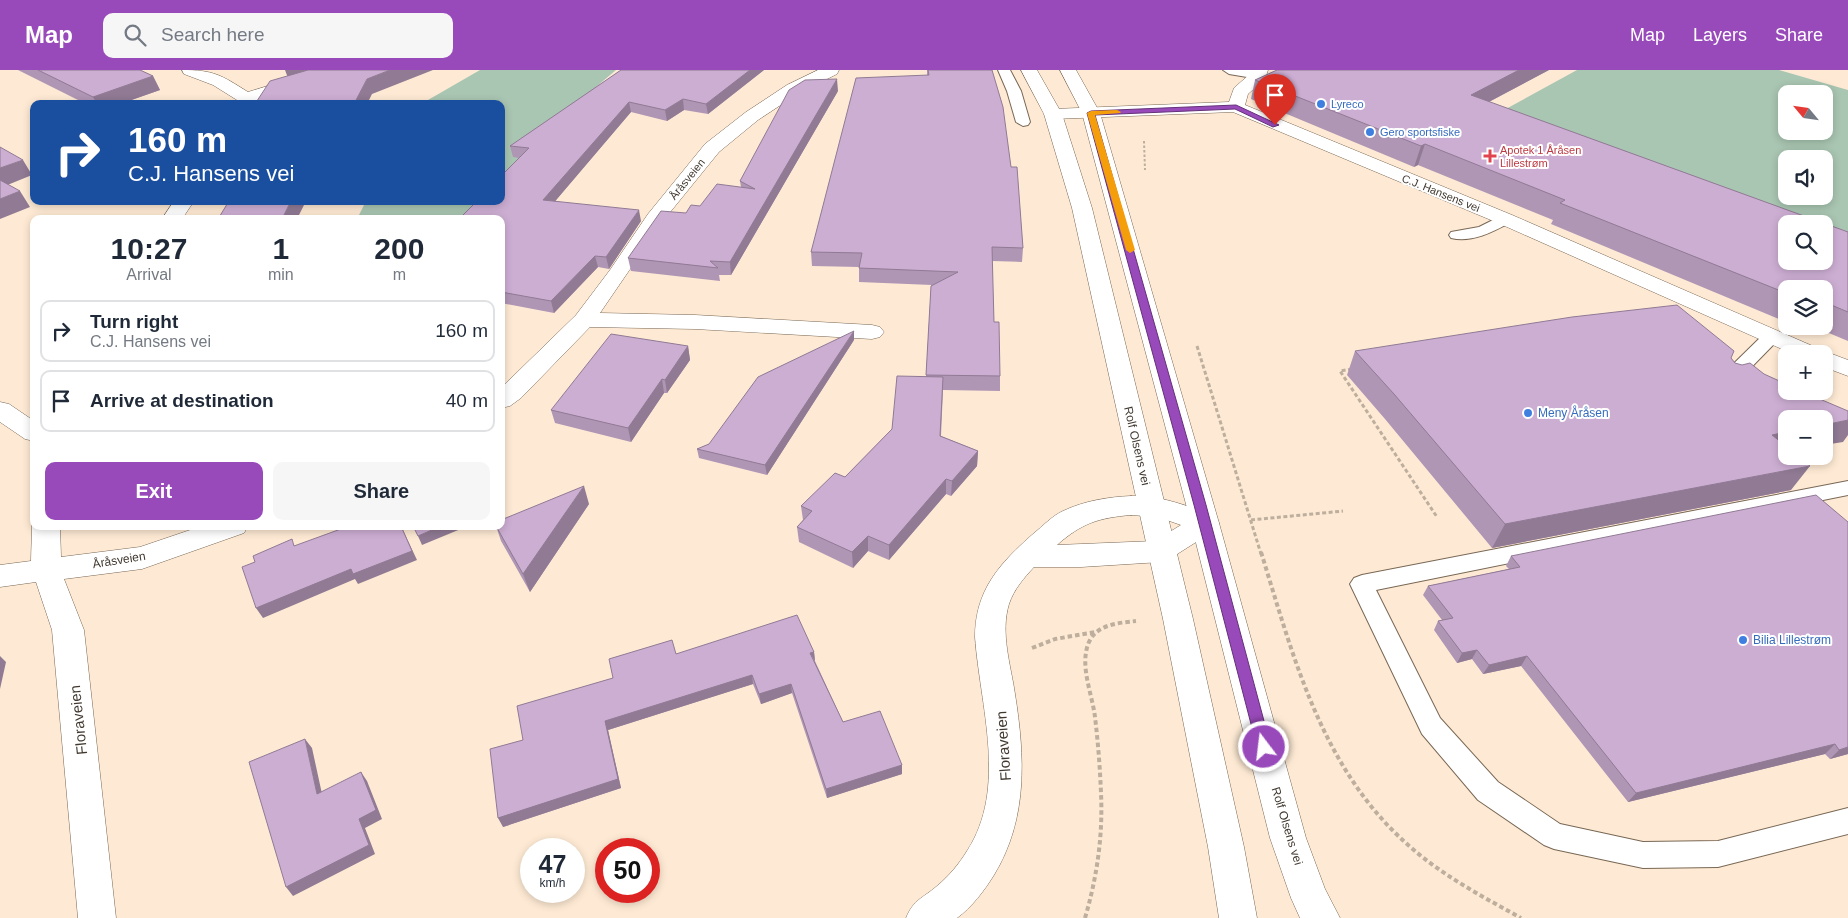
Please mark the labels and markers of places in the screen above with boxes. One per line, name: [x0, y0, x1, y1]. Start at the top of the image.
pin: [1254, 74, 1296, 125]
marker: Lyreco: [1315, 98, 1327, 110]
place label: Lyreco: [1331, 98, 1364, 110]
marker: Gero sportsfiske: [1364, 126, 1376, 138]
place label: Gero sportsfiske: [1380, 126, 1460, 138]
place label: Apotek 1 Åråsen Lillestrøm: [1500, 144, 1581, 169]
marker: Apotek 1 Åråsen Lillestrøm: [1484, 150, 1496, 162]
place label: Meny Åråsen: [1538, 405, 1609, 420]
marker: Meny Åråsen: [1522, 407, 1534, 419]
place label: Bilia Lillestrøm: [1753, 633, 1831, 647]
marker: Bilia Lillestrøm: [1737, 634, 1749, 646]

